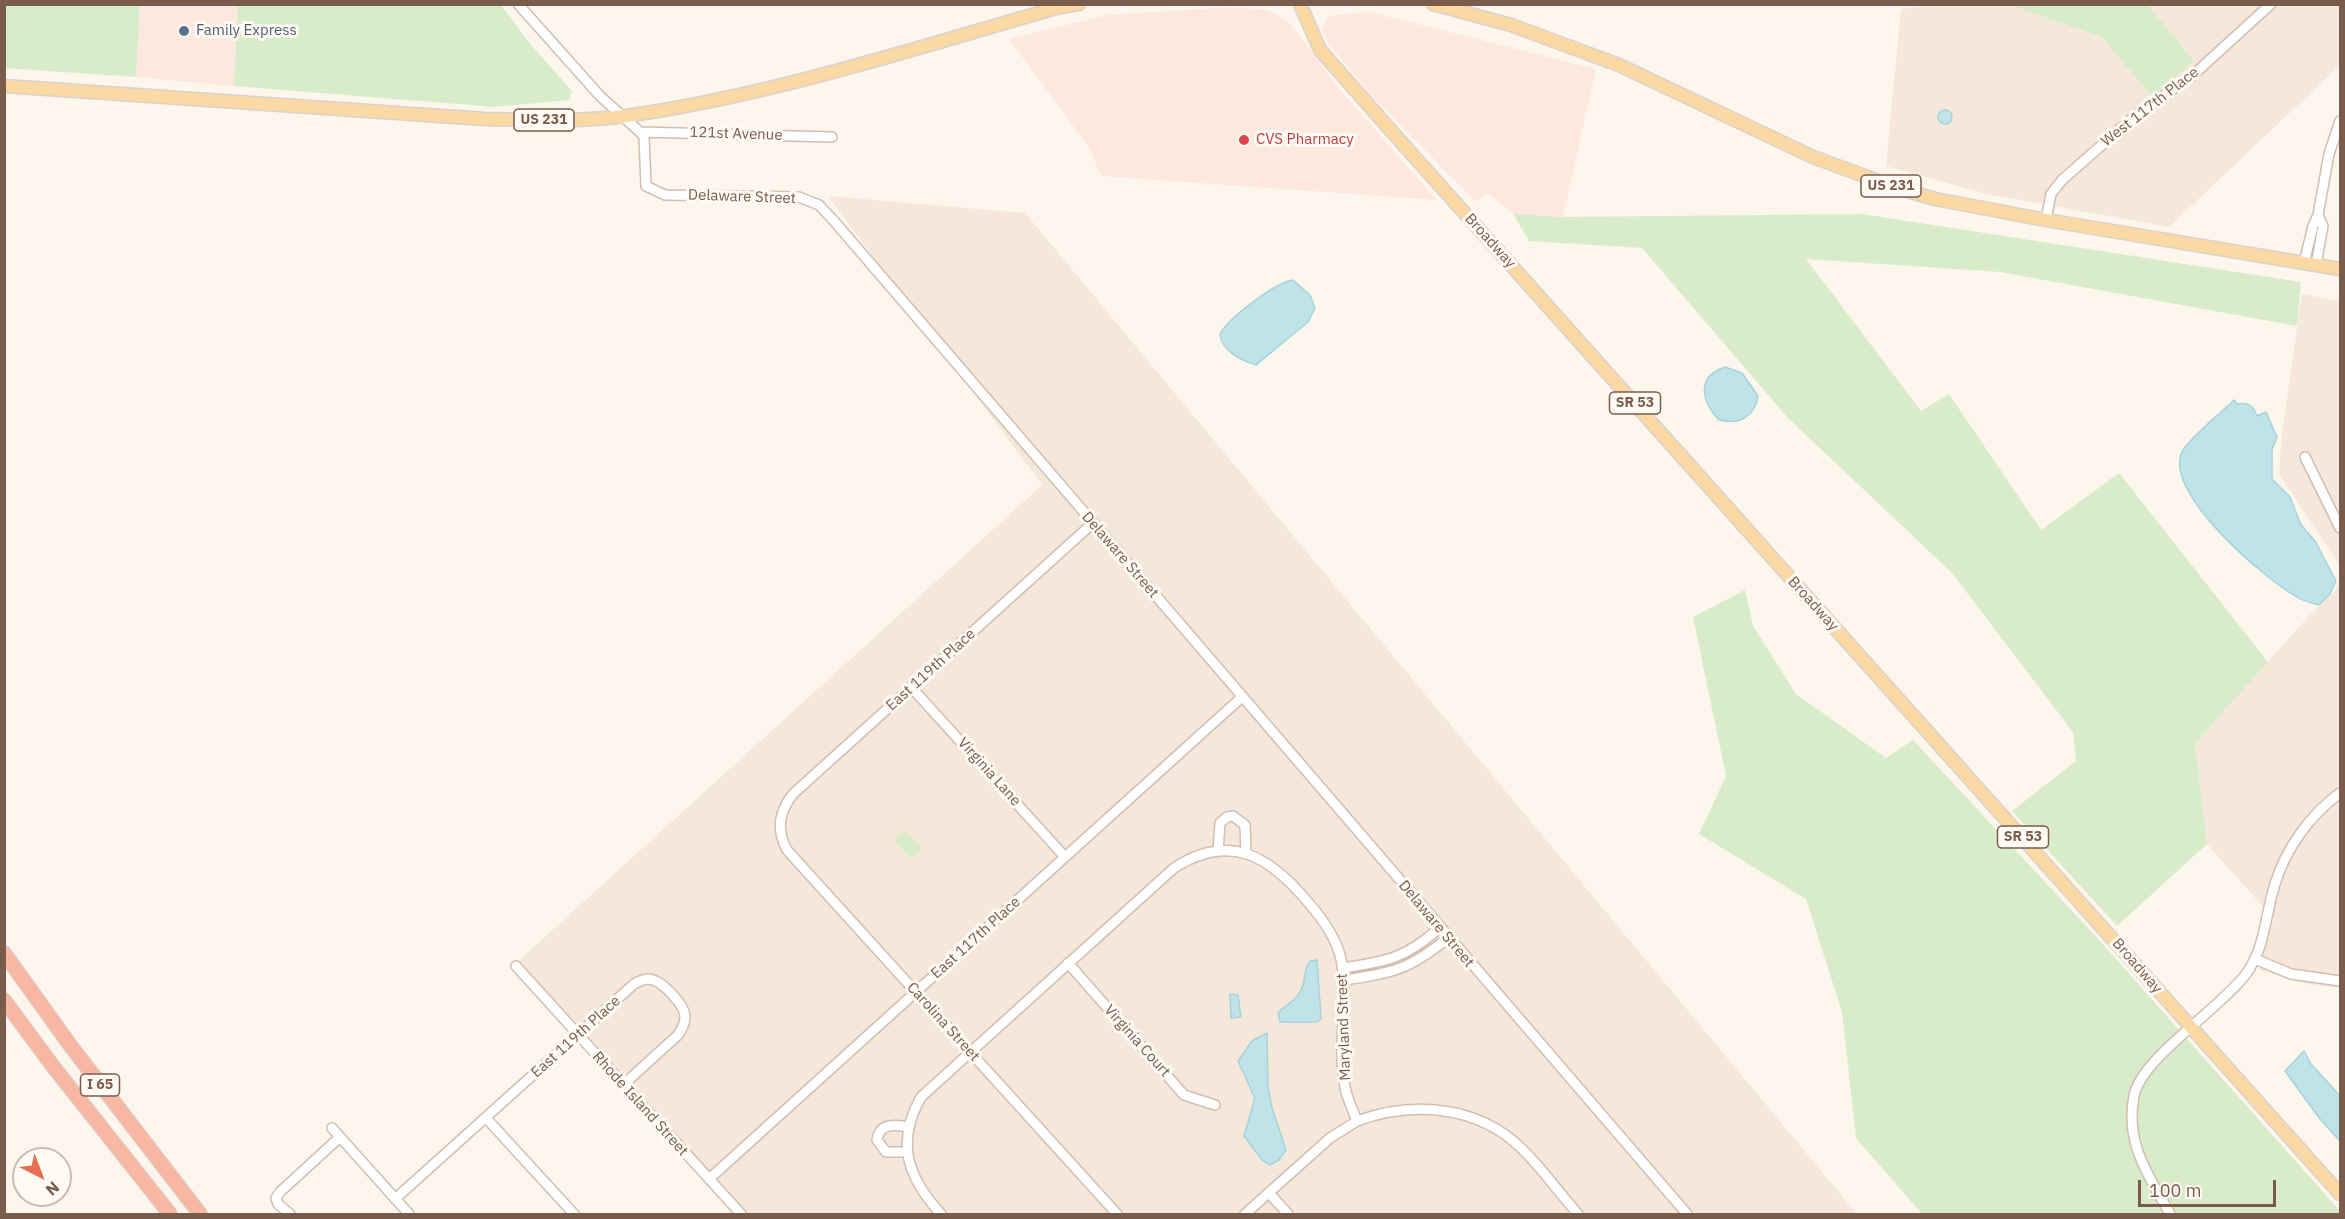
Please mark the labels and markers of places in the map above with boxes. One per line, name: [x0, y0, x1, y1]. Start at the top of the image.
place label: Family Express: [196, 22, 297, 40]
marker: Family Express: [177, 24, 191, 38]
place label: CVS Pharmacy: [1256, 131, 1354, 149]
marker: CVS Pharmacy: [1237, 133, 1251, 147]

